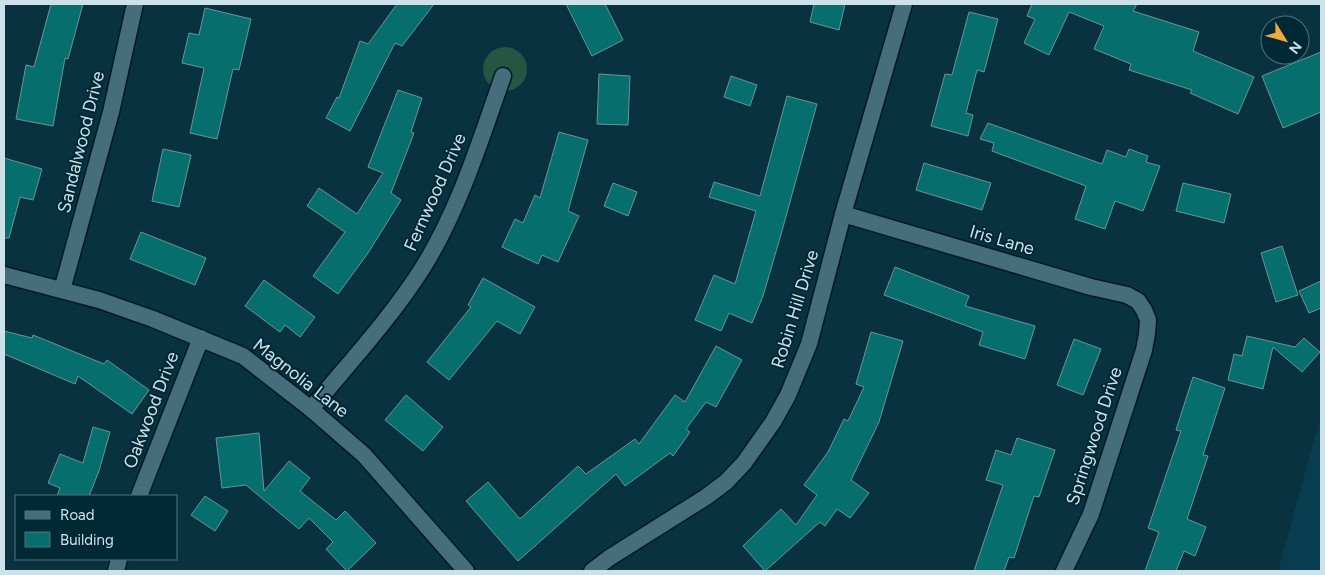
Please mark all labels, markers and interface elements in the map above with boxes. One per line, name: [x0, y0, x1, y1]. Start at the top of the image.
north arrow: [1260, 15, 1310, 65]
text: N: [1285, 38, 1305, 57]
street label: Sandalwood Drive: [53, 69, 109, 215]
street label: Fernwood Drive: [399, 129, 471, 254]
street label: Iris Lane: [967, 220, 1037, 260]
street label: Robin Hill Drive: [767, 247, 823, 371]
street label: Magnolia Lane: [249, 334, 353, 422]
street label: Oakwood Drive: [119, 348, 183, 471]
street label: Springwood Drive: [1061, 364, 1127, 508]
legend: [15, 495, 178, 560]
text: Road: [60, 506, 95, 524]
text: Building: [60, 531, 114, 549]

